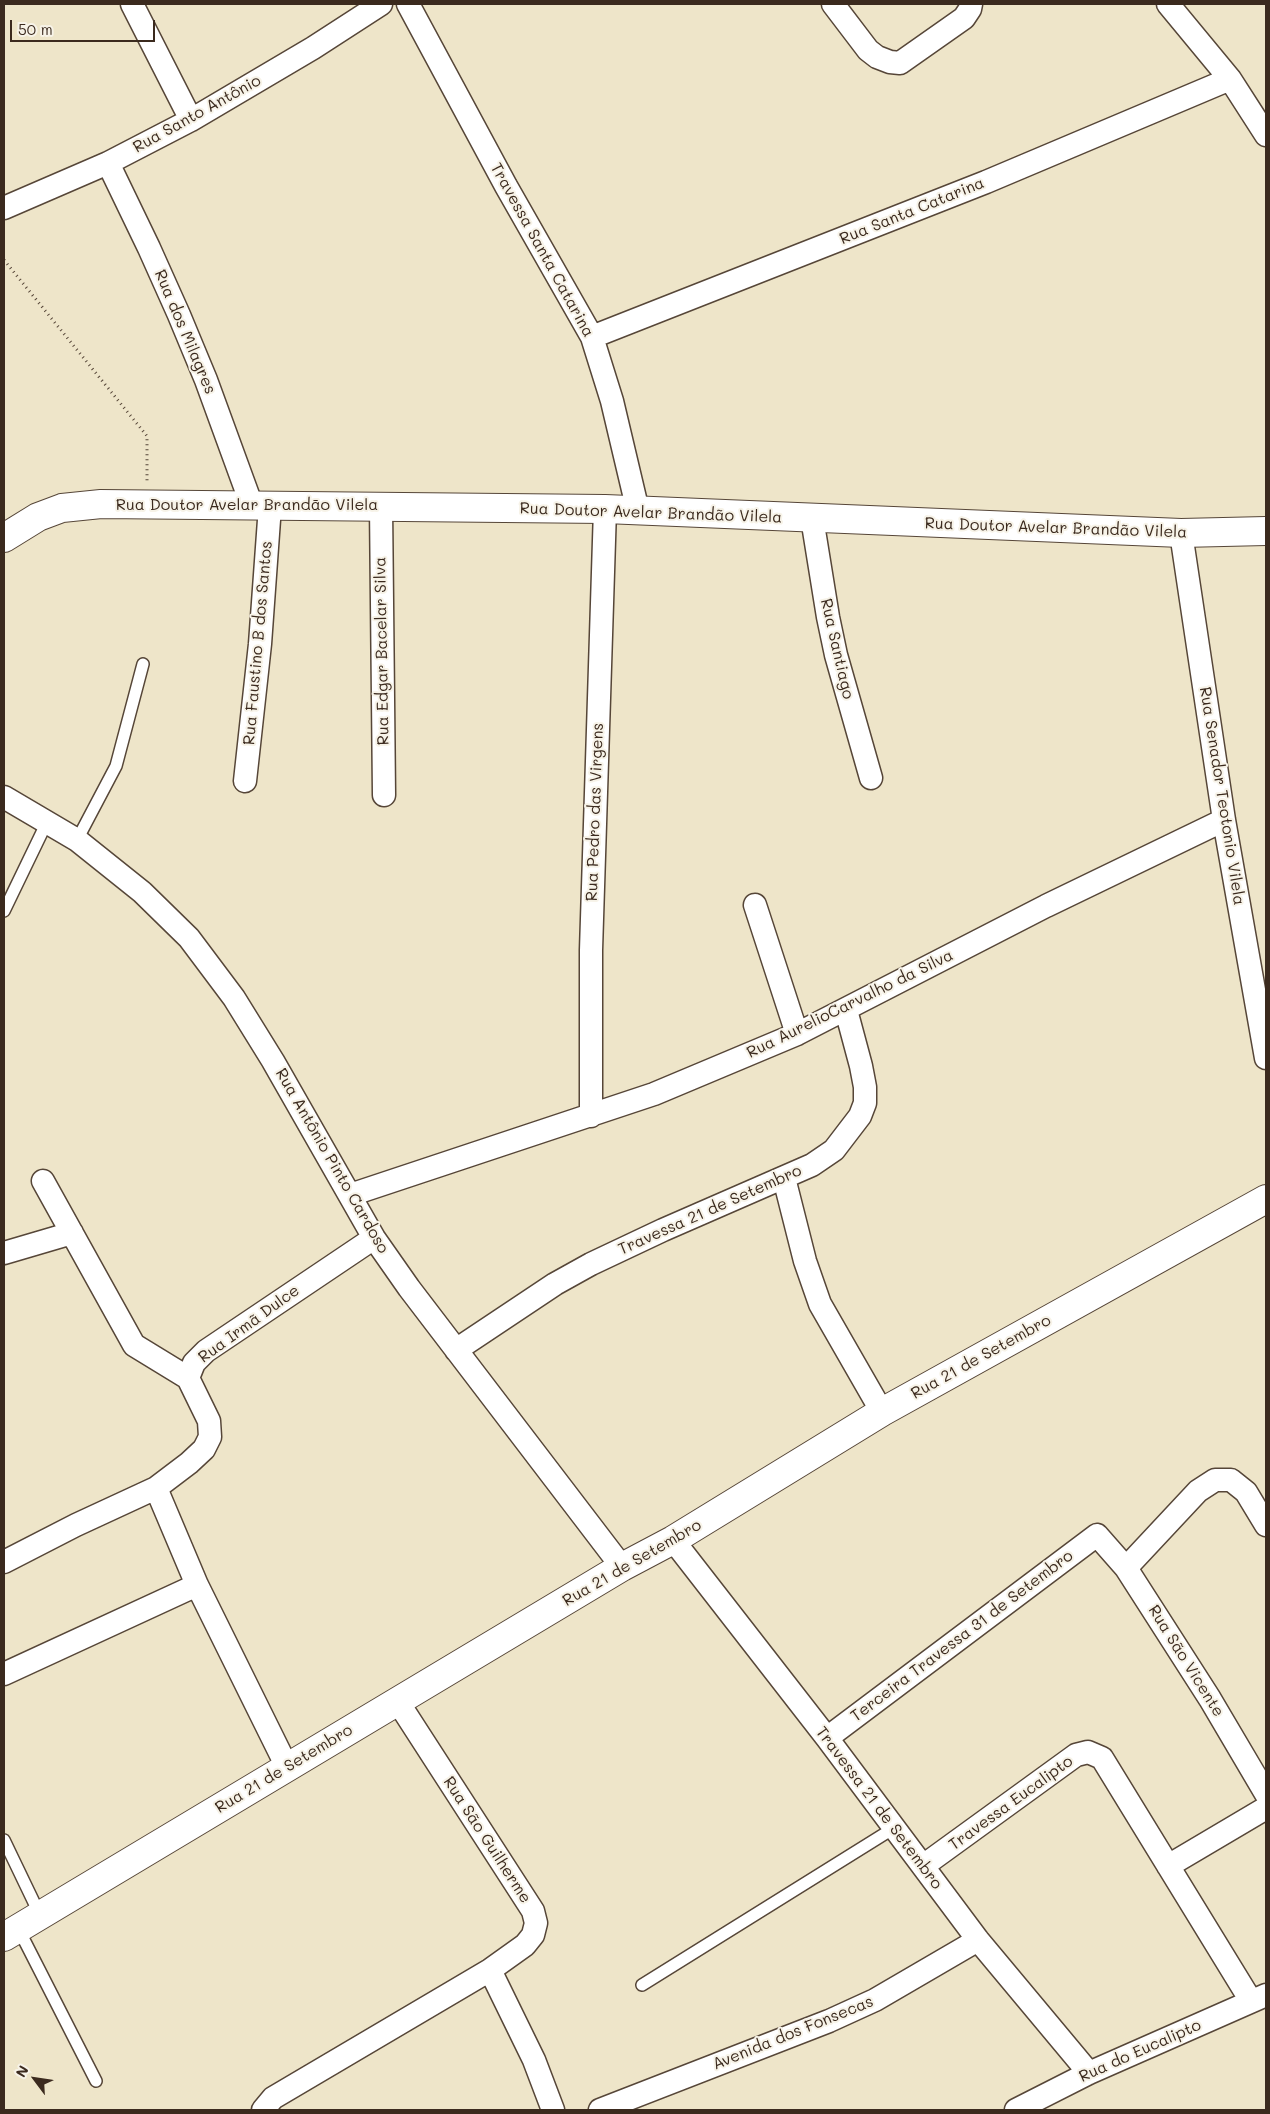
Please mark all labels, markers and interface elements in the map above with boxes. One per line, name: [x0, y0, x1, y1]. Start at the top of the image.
scale bar: [12, 10, 158, 42]
text: 50 m: [18, 19, 53, 39]
street label: Rua Santo Antônio: [130, 71, 264, 157]
street label: Travessa Santa Catarina: [486, 160, 598, 340]
street label: Rua Santa Catarina: [837, 173, 987, 249]
street label: Rua dos Milagres: [150, 267, 220, 397]
street label: Rua Doutor Avelar Brandão Vilela: [116, 495, 378, 515]
street label: Rua Doutor Avelar Brandão Vilela: [519, 499, 783, 527]
street label: Rua Doutor Avelar Brandão Vilela: [924, 514, 1188, 542]
street label: Rua Faustino B dos Santos: [240, 540, 276, 746]
street label: Rua Edgar Bacelar Silva: [371, 557, 393, 745]
street label: Rua Santiago: [816, 597, 858, 701]
street label: Rua Senador Teotonio Vilela: [1195, 685, 1249, 907]
street label: Rua Pedro das Virgens: [582, 722, 608, 902]
street label: Rua AurelioCarvalho da Silva: [744, 946, 956, 1062]
street label: Rua Antônio Pinto Cardoso: [271, 1065, 393, 1257]
street label: Travessa 21 de Setembro: [615, 1161, 805, 1259]
street label: Rua Irmã Dulce: [195, 1281, 303, 1367]
street label: Rua 21 de Setembro: [908, 1311, 1054, 1403]
street label: Rua 21 de Setembro: [559, 1515, 705, 1611]
street label: Terceira Travessa 31 de Setembro: [847, 1546, 1077, 1726]
street label: Rua São Vicente: [1144, 1602, 1228, 1720]
street label: Rua 21 de Setembro: [212, 1720, 356, 1818]
street label: Travessa 21 de Setembro: [812, 1723, 946, 1893]
street label: Travessa Eucalipto: [945, 1752, 1077, 1854]
street label: Rua São Guilherme: [439, 1773, 535, 1907]
street label: Avenida dos Fonsecas: [710, 1992, 876, 2074]
street label: Rua do Eucalipto: [1076, 2015, 1204, 2087]
north arrow: [10, 2054, 60, 2104]
text: N: [11, 2062, 33, 2080]

